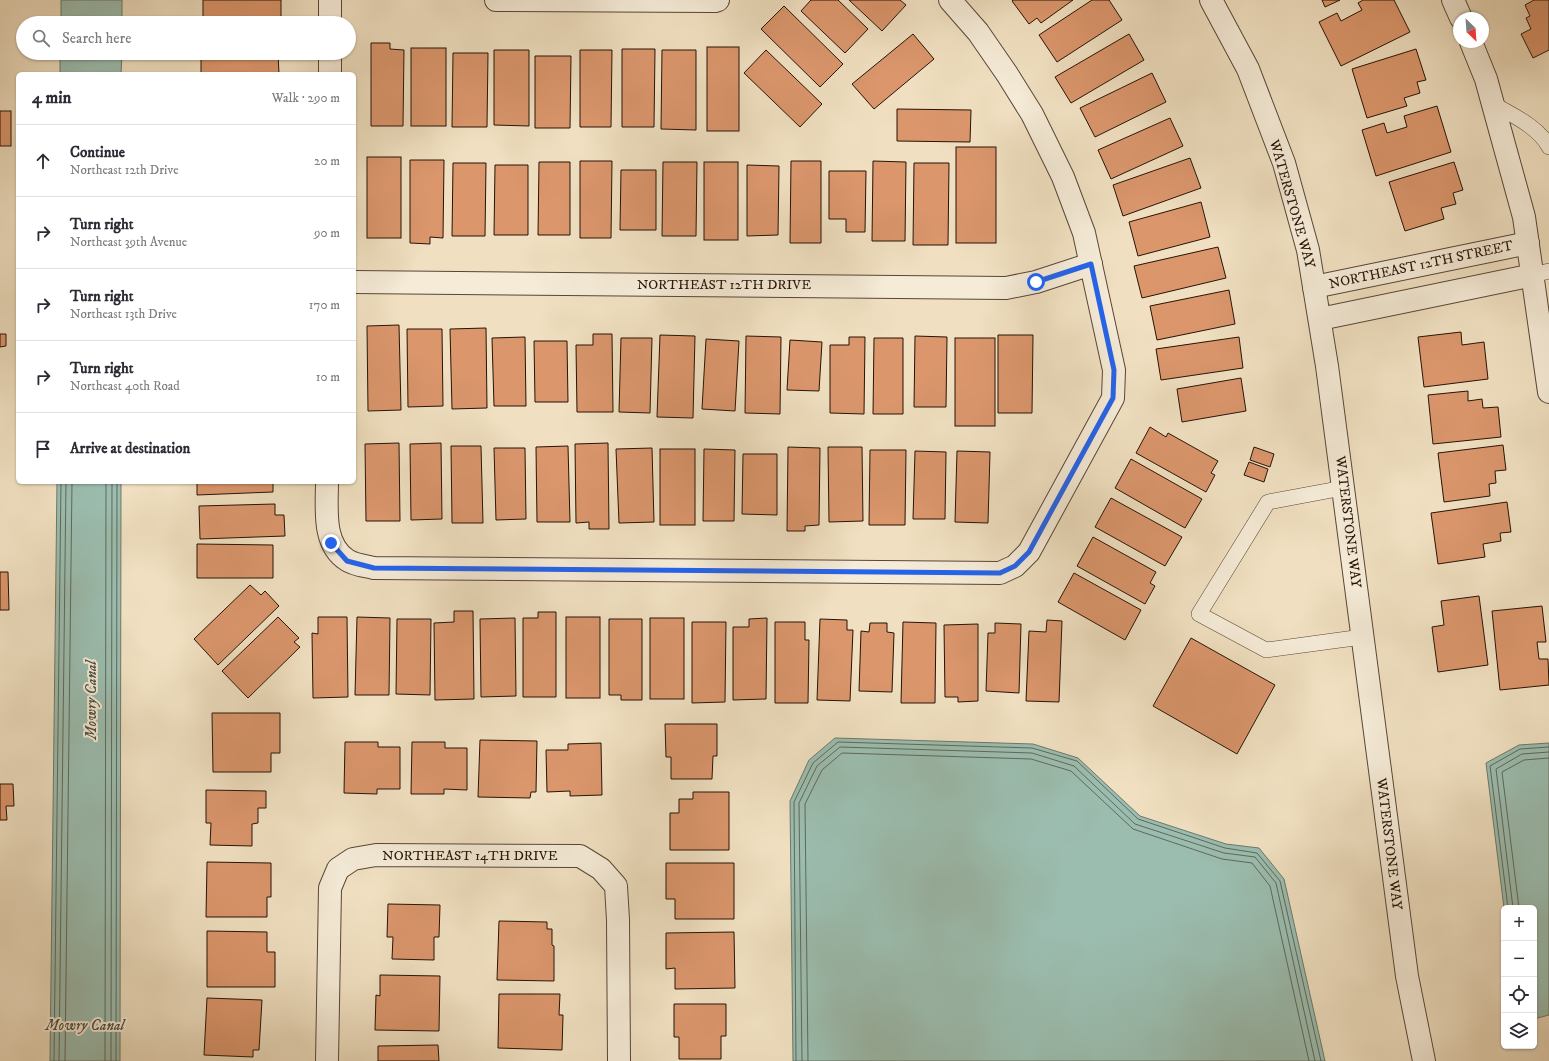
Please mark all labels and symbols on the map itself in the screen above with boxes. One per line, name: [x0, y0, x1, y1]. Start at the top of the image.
north arrow: [1453, 12, 1489, 48]
street label: WATERSTONE WAY: [1265, 137, 1319, 270]
street label: NORTHEAST 12TH STREET: [1327, 237, 1515, 293]
route start: [1027, 273, 1045, 291]
street label: NORTHEAST 12TH DRIVE: [637, 276, 811, 294]
street label: WATERSTONE WAY: [1331, 454, 1365, 589]
route end: [322, 534, 340, 552]
water label: Mowry Canal: [82, 659, 101, 740]
street label: WATERSTONE WAY: [1372, 776, 1406, 911]
street label: NORTHEAST 14TH DRIVE: [382, 847, 558, 865]
water label: Mowry Canal: [45, 1016, 126, 1035]

